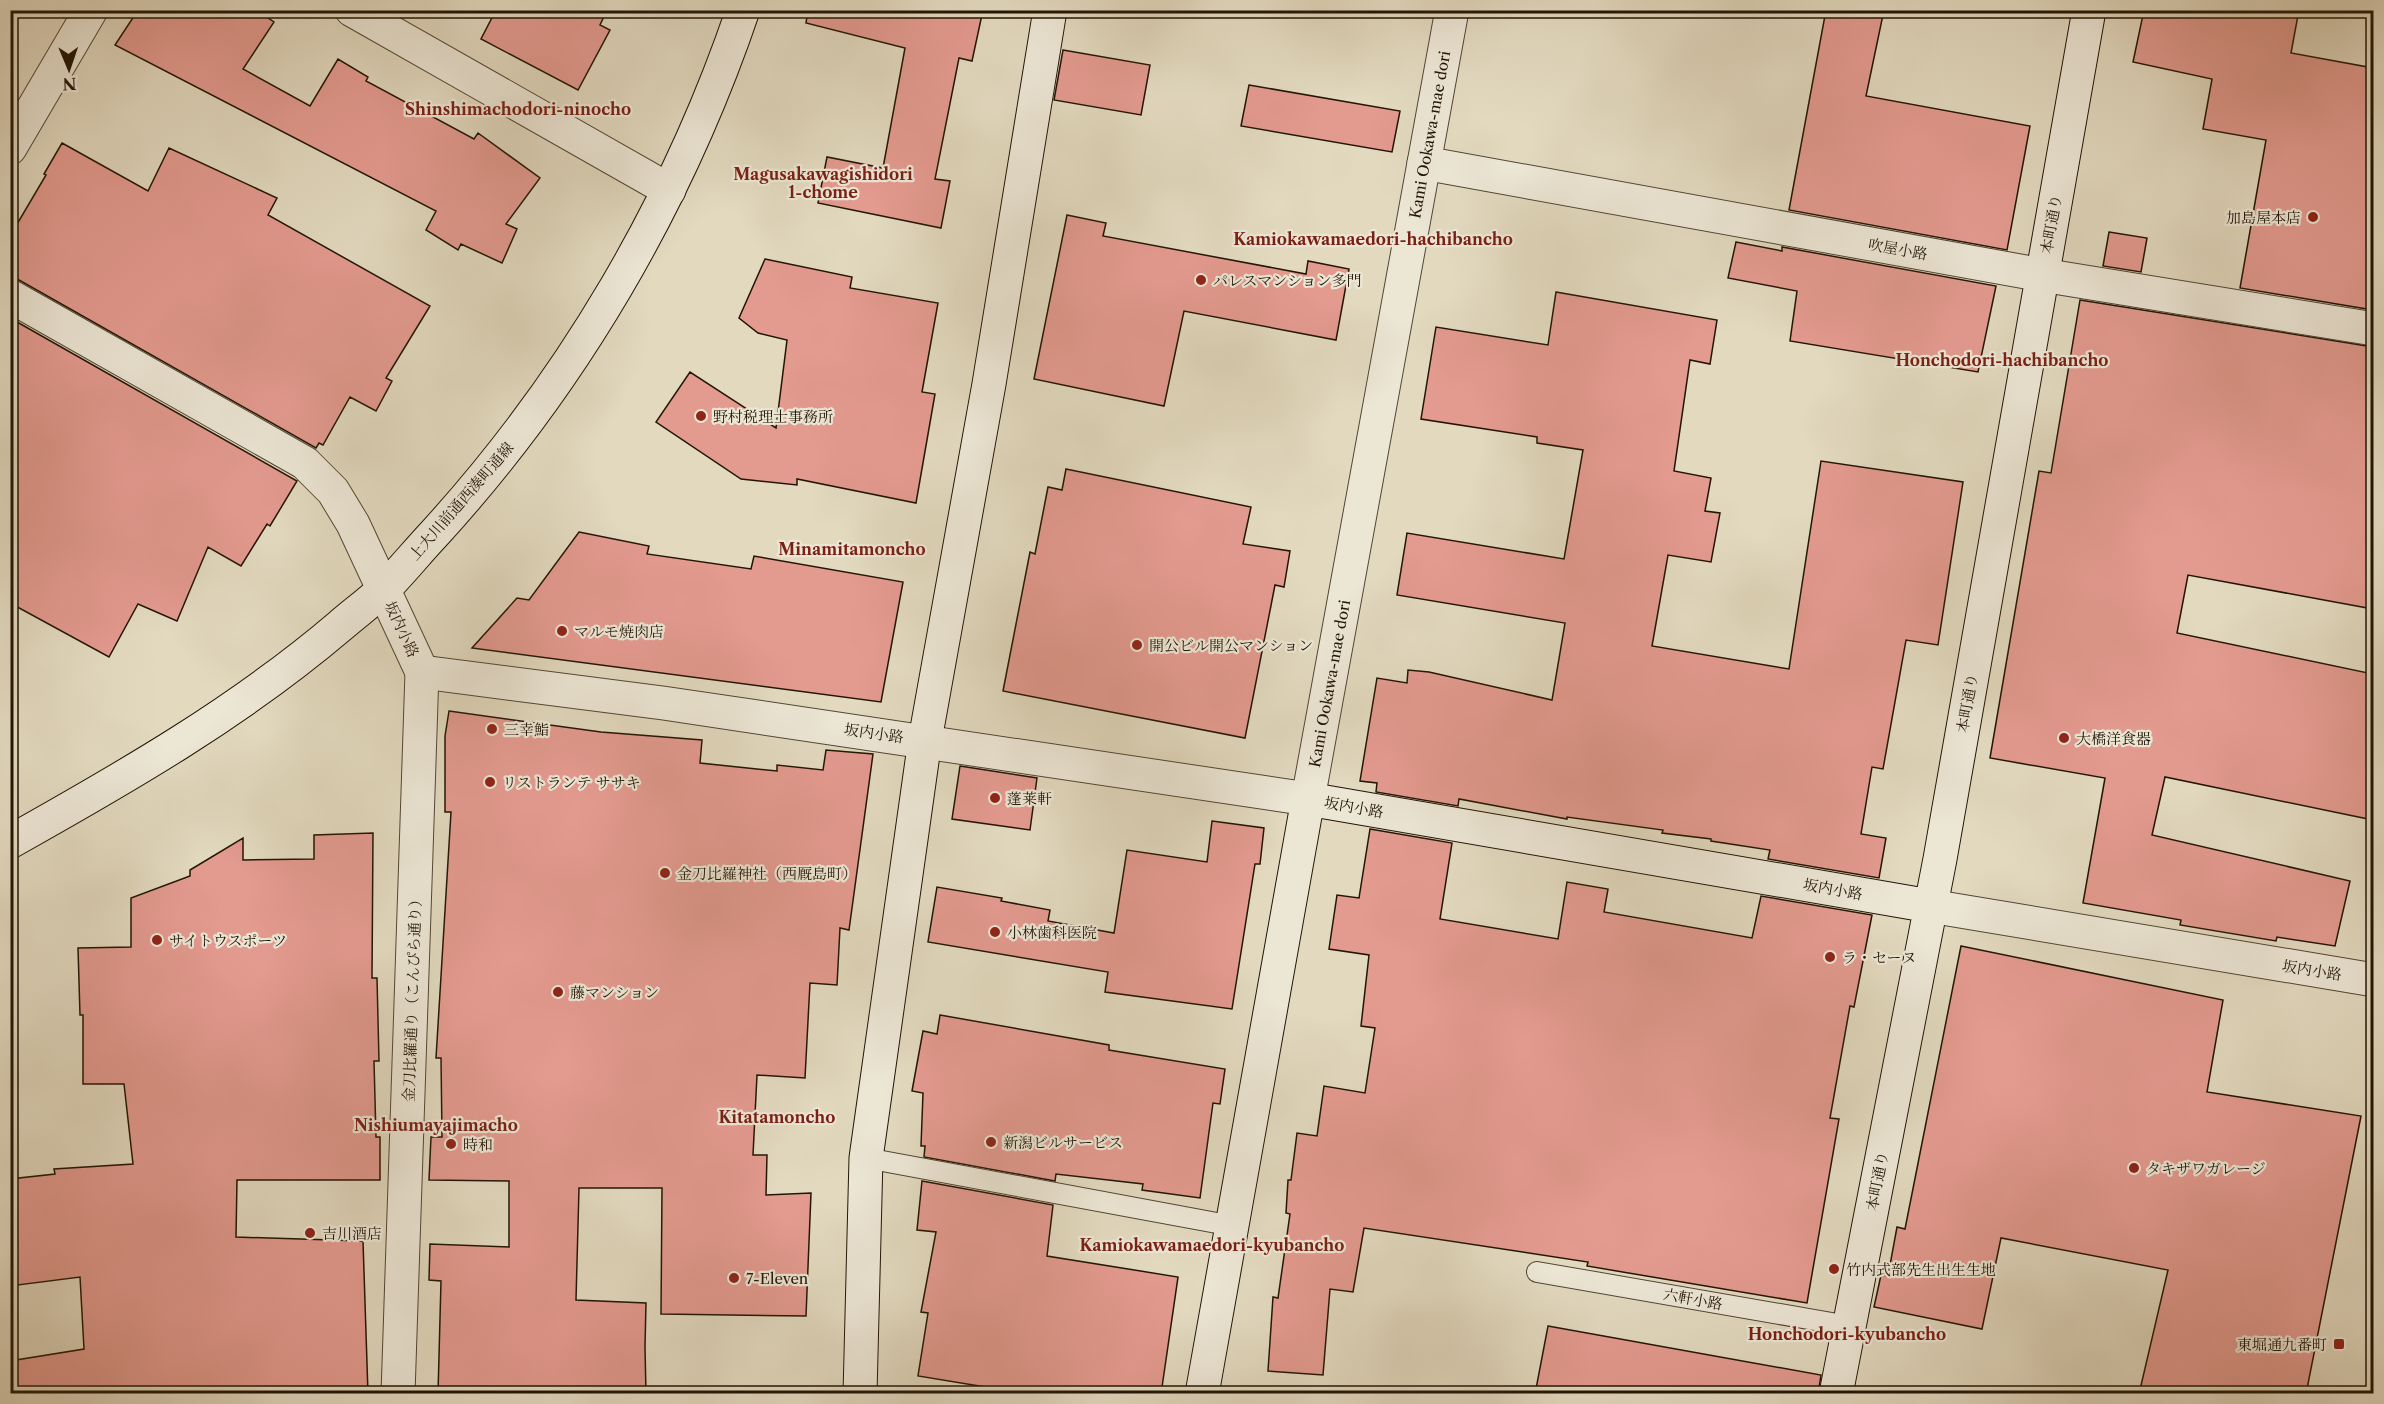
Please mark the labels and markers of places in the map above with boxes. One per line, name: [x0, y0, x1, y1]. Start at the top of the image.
place label: 加島屋本店: [2226, 208, 2301, 227]
marker: 加島屋本店: [2306, 210, 2320, 224]
place label: パレスマンション多門: [1213, 271, 1362, 290]
marker: パレスマンション多門: [1194, 273, 1208, 287]
place label: 野村税理士事務所: [713, 407, 833, 426]
marker: 野村税理士事務所: [694, 409, 708, 423]
place label: マルモ焼肉店: [574, 622, 664, 641]
marker: マルモ焼肉店: [555, 624, 569, 638]
place label: 開公ビル開公マンション: [1149, 636, 1313, 655]
marker: 開公ビル開公マンション: [1130, 638, 1144, 652]
place label: 三幸鮨: [504, 720, 549, 739]
marker: 三幸鮨: [485, 722, 499, 736]
place label: 大橋洋食器: [2076, 729, 2151, 748]
marker: 大橋洋食器: [2057, 731, 2071, 745]
place label: リストランテ ササキ: [502, 773, 641, 792]
marker: リストランテ ササキ: [483, 775, 497, 789]
place label: 蓬莱軒: [1007, 789, 1052, 808]
marker: 蓬莱軒: [988, 791, 1002, 805]
place label: 金刀比羅神社（西厩島町）: [677, 864, 857, 883]
marker: 金刀比羅神社（西厩島町）: [658, 866, 672, 880]
place label: 小林歯科医院: [1007, 923, 1097, 942]
marker: 小林歯科医院: [988, 925, 1002, 939]
place label: サイトウスポーツ: [169, 931, 287, 950]
marker: サイトウスポーツ: [150, 933, 164, 947]
place label: ラ・セーヌ: [1842, 948, 1916, 967]
marker: ラ・セーヌ: [1823, 950, 1837, 964]
place label: 藤マンション: [570, 983, 659, 1002]
marker: 藤マンション: [551, 985, 565, 999]
place label: 新潟ビルサービス: [1003, 1133, 1123, 1152]
place label: 時和: [463, 1135, 493, 1154]
marker: 新潟ビルサービス: [984, 1135, 998, 1149]
marker: 時和: [444, 1137, 458, 1151]
place label: タキザワガレージ: [2146, 1159, 2266, 1178]
marker: タキザワガレージ: [2127, 1161, 2141, 1175]
place label: 吉川酒店: [322, 1224, 382, 1243]
marker: 吉川酒店: [303, 1226, 317, 1240]
place label: 竹内式部先生出生生地: [1846, 1260, 1996, 1279]
marker: 竹内式部先生出生生地: [1827, 1262, 1841, 1276]
place label: 7-Eleven: [746, 1269, 809, 1288]
marker: 7-Eleven: [727, 1271, 741, 1285]
place label: 東堀通九番町: [2237, 1335, 2327, 1354]
marker: 東堀通九番町: [2332, 1337, 2346, 1351]

